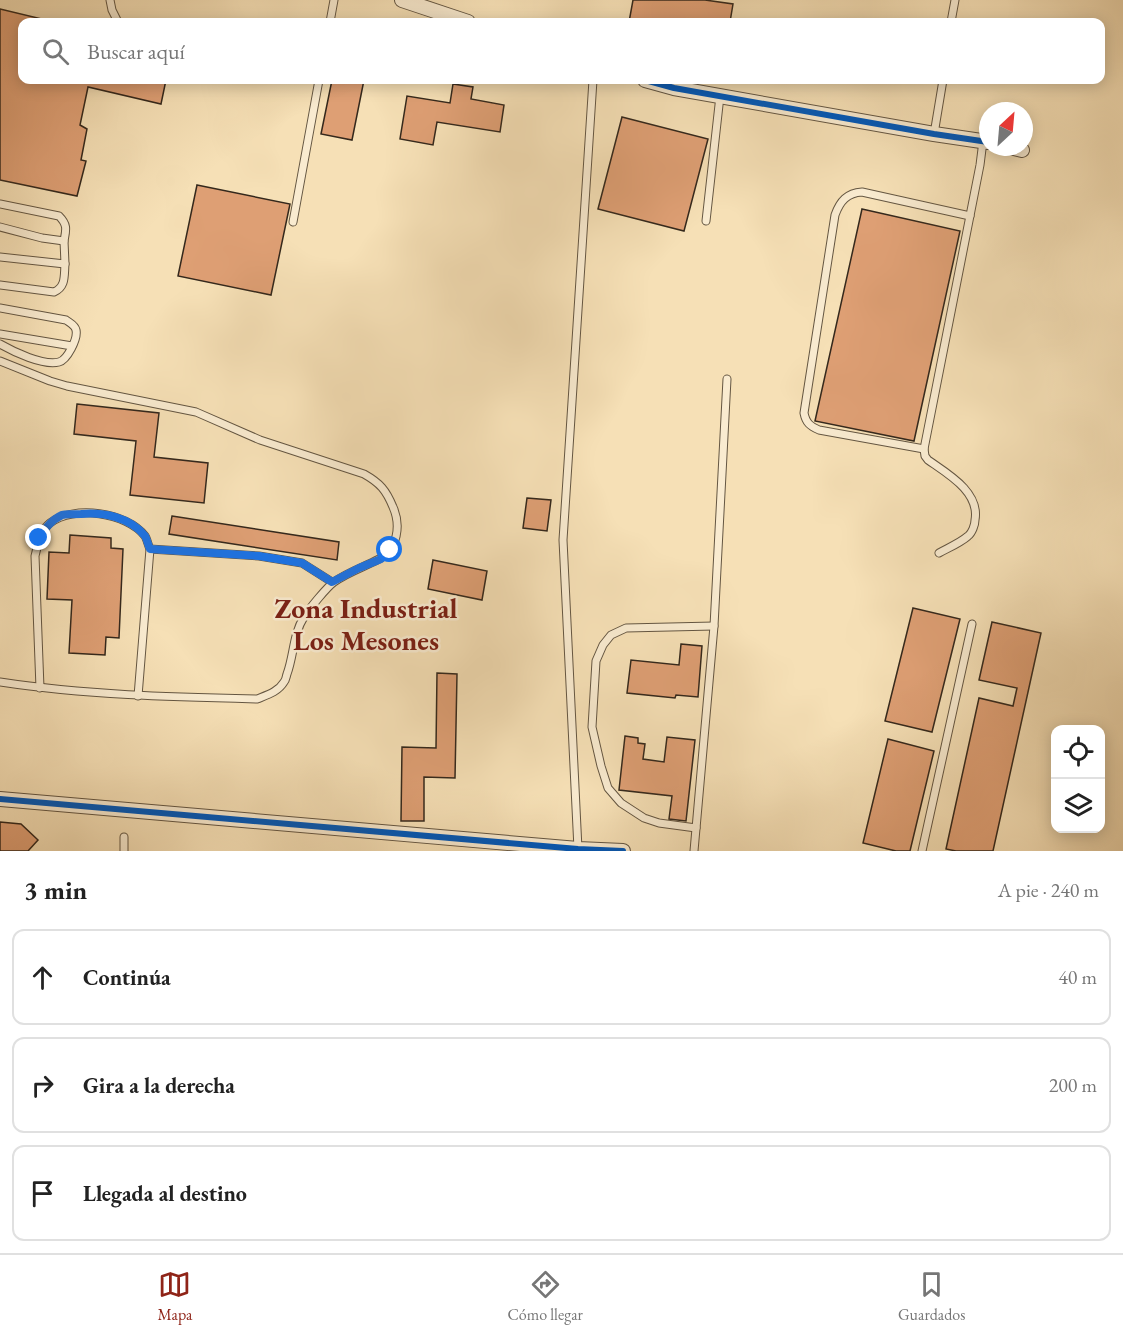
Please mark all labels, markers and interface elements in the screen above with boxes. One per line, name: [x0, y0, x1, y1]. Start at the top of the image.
search box: [18, 18, 1105, 84]
icon: search: [39, 35, 72, 68]
text: Buscar aquí: [87, 37, 185, 66]
north arrow: [979, 102, 1033, 156]
route end: [25, 524, 51, 550]
route start: [376, 536, 402, 562]
district label: Zona Industrial Los Mesones: [275, 590, 457, 658]
map controls: [1051, 725, 1105, 833]
button: locate: [1051, 725, 1105, 779]
button: layers: [1051, 779, 1105, 833]
text: 3 min: [24, 873, 87, 907]
text: A pie · 240 m: [998, 877, 1099, 903]
icon: ahead: [26, 961, 59, 994]
text: Continúa: [83, 963, 171, 992]
text: 40 m: [1058, 964, 1097, 990]
icon: right: [26, 1069, 59, 1102]
text: Gira a la derecha: [83, 1071, 235, 1100]
text: 200 m: [1049, 1072, 1097, 1098]
icon: arrive: [26, 1177, 59, 1210]
text: Llegada al destino: [83, 1179, 247, 1208]
tab: Mapa: [158, 1268, 192, 1325]
tab: Cómo llegar: [507, 1268, 583, 1325]
tab: Guardados: [898, 1268, 965, 1325]

